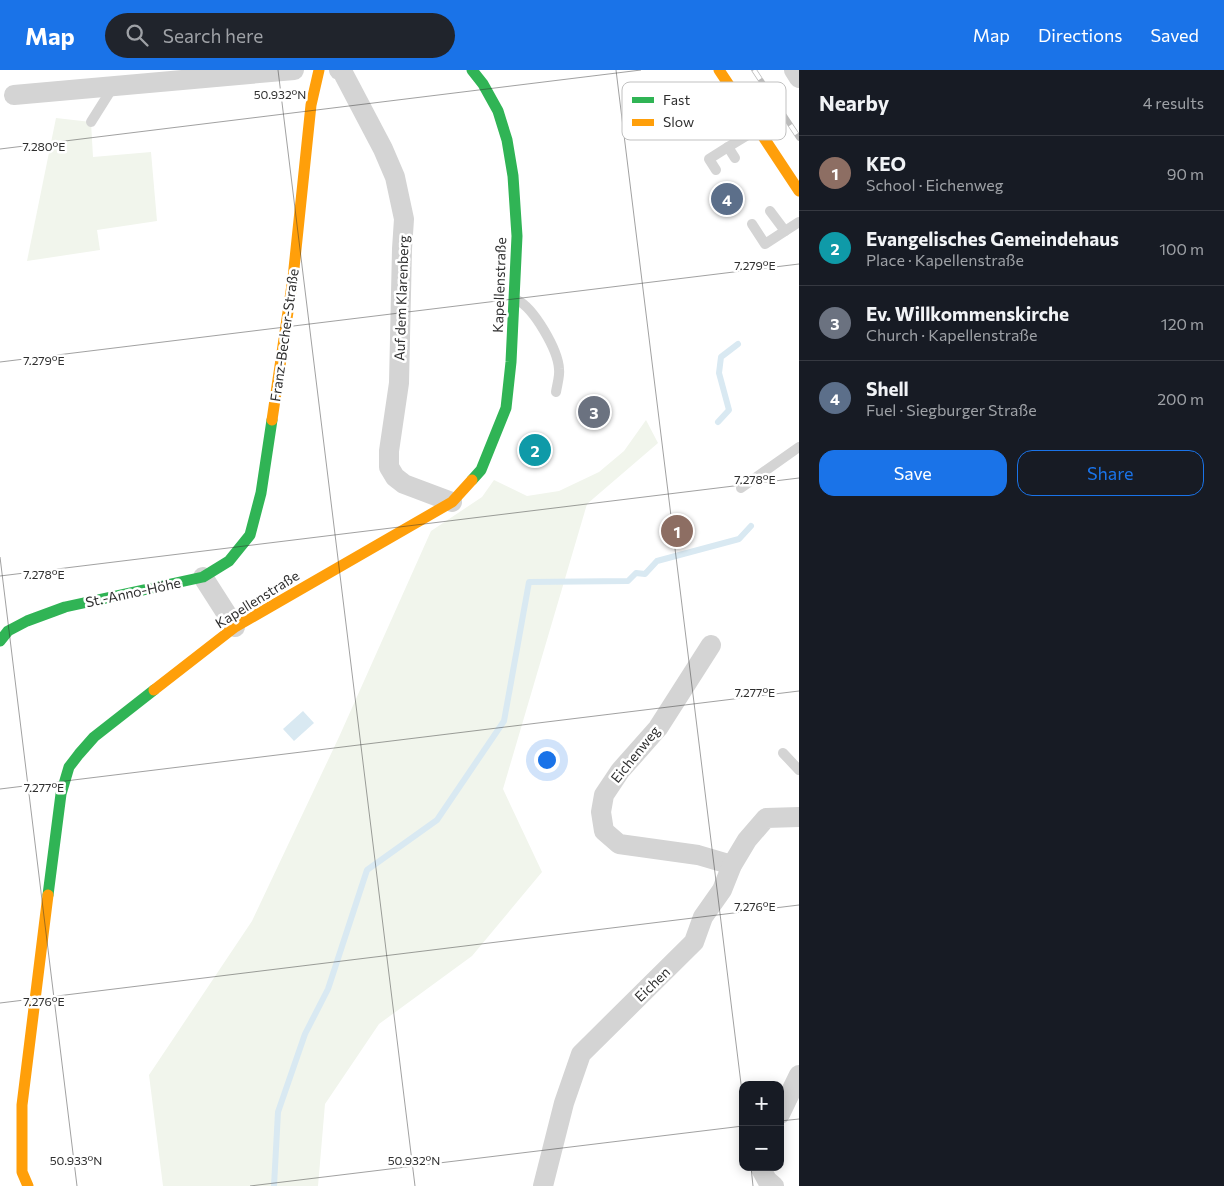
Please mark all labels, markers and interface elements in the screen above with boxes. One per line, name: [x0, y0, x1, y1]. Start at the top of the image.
search box: [105, 13, 455, 58]
text: Map: [25, 21, 75, 50]
icon: search: [123, 21, 151, 49]
text: Search here: [163, 24, 263, 47]
text: Map: [973, 24, 1010, 46]
text: Directions: [1038, 24, 1122, 46]
text: Saved: [1150, 24, 1199, 46]
legend: [622, 82, 786, 140]
text: 50.932°N: [254, 87, 306, 101]
text: Nearby: [819, 90, 889, 115]
text: Fast: [663, 91, 690, 108]
text: 4 results: [1143, 93, 1204, 112]
text: Slow: [663, 113, 694, 130]
text: 7.280°E: [23, 139, 65, 153]
text: KEO: [866, 152, 906, 175]
text: 1: [831, 164, 839, 183]
text: 90 m: [1167, 164, 1204, 183]
text: School · Eichenweg: [866, 175, 1003, 194]
pin: 4: [711, 180, 743, 218]
text: Evangelisches Gemeindehaus: [866, 227, 1119, 250]
street label: Auf dem Klarenberg: [390, 234, 412, 361]
street label: Kapellenstraße: [489, 237, 509, 333]
text: 2: [830, 239, 840, 258]
text: 100 m: [1159, 239, 1204, 258]
text: Place · Kapellenstraße: [866, 250, 1024, 269]
text: 7.279°E: [734, 258, 776, 272]
street label: Franz-Becher-Straße: [266, 267, 302, 403]
text: Ev. Willkommenskirche: [866, 302, 1069, 325]
text: 3: [830, 314, 840, 333]
text: 120 m: [1161, 314, 1204, 333]
text: Church · Kapellenstraße: [866, 325, 1037, 344]
text: 7.279°E: [23, 353, 65, 367]
text: Shell: [866, 377, 909, 400]
text: 4: [830, 389, 840, 408]
text: 200 m: [1157, 389, 1204, 408]
pin: 3: [578, 393, 610, 431]
text: Fuel · Siegburger Straße: [866, 400, 1037, 419]
pin: 2: [519, 431, 551, 469]
button: Save: [819, 450, 1007, 496]
button: Share: [1017, 450, 1204, 496]
text: 7.278°E: [734, 472, 776, 486]
pin: 1: [661, 512, 693, 550]
street label: Kapellenstraße: [212, 566, 302, 632]
text: 7.278°E: [23, 567, 65, 581]
street label: St.-Anno-Höhe: [84, 574, 182, 610]
text: 7.277°E: [735, 685, 775, 699]
street label: Eichenweg: [607, 722, 663, 786]
your location: [534, 747, 560, 773]
text: 7.277°E: [24, 780, 64, 794]
text: 7.276°E: [734, 899, 776, 913]
street label: Eichen: [631, 963, 673, 1005]
text: 7.276°E: [23, 994, 65, 1008]
map controls: [739, 1081, 784, 1171]
button: +: [739, 1081, 784, 1126]
button: −: [739, 1126, 784, 1171]
text: 50.933°N: [50, 1153, 102, 1167]
text: 50.932°N: [388, 1153, 440, 1167]

